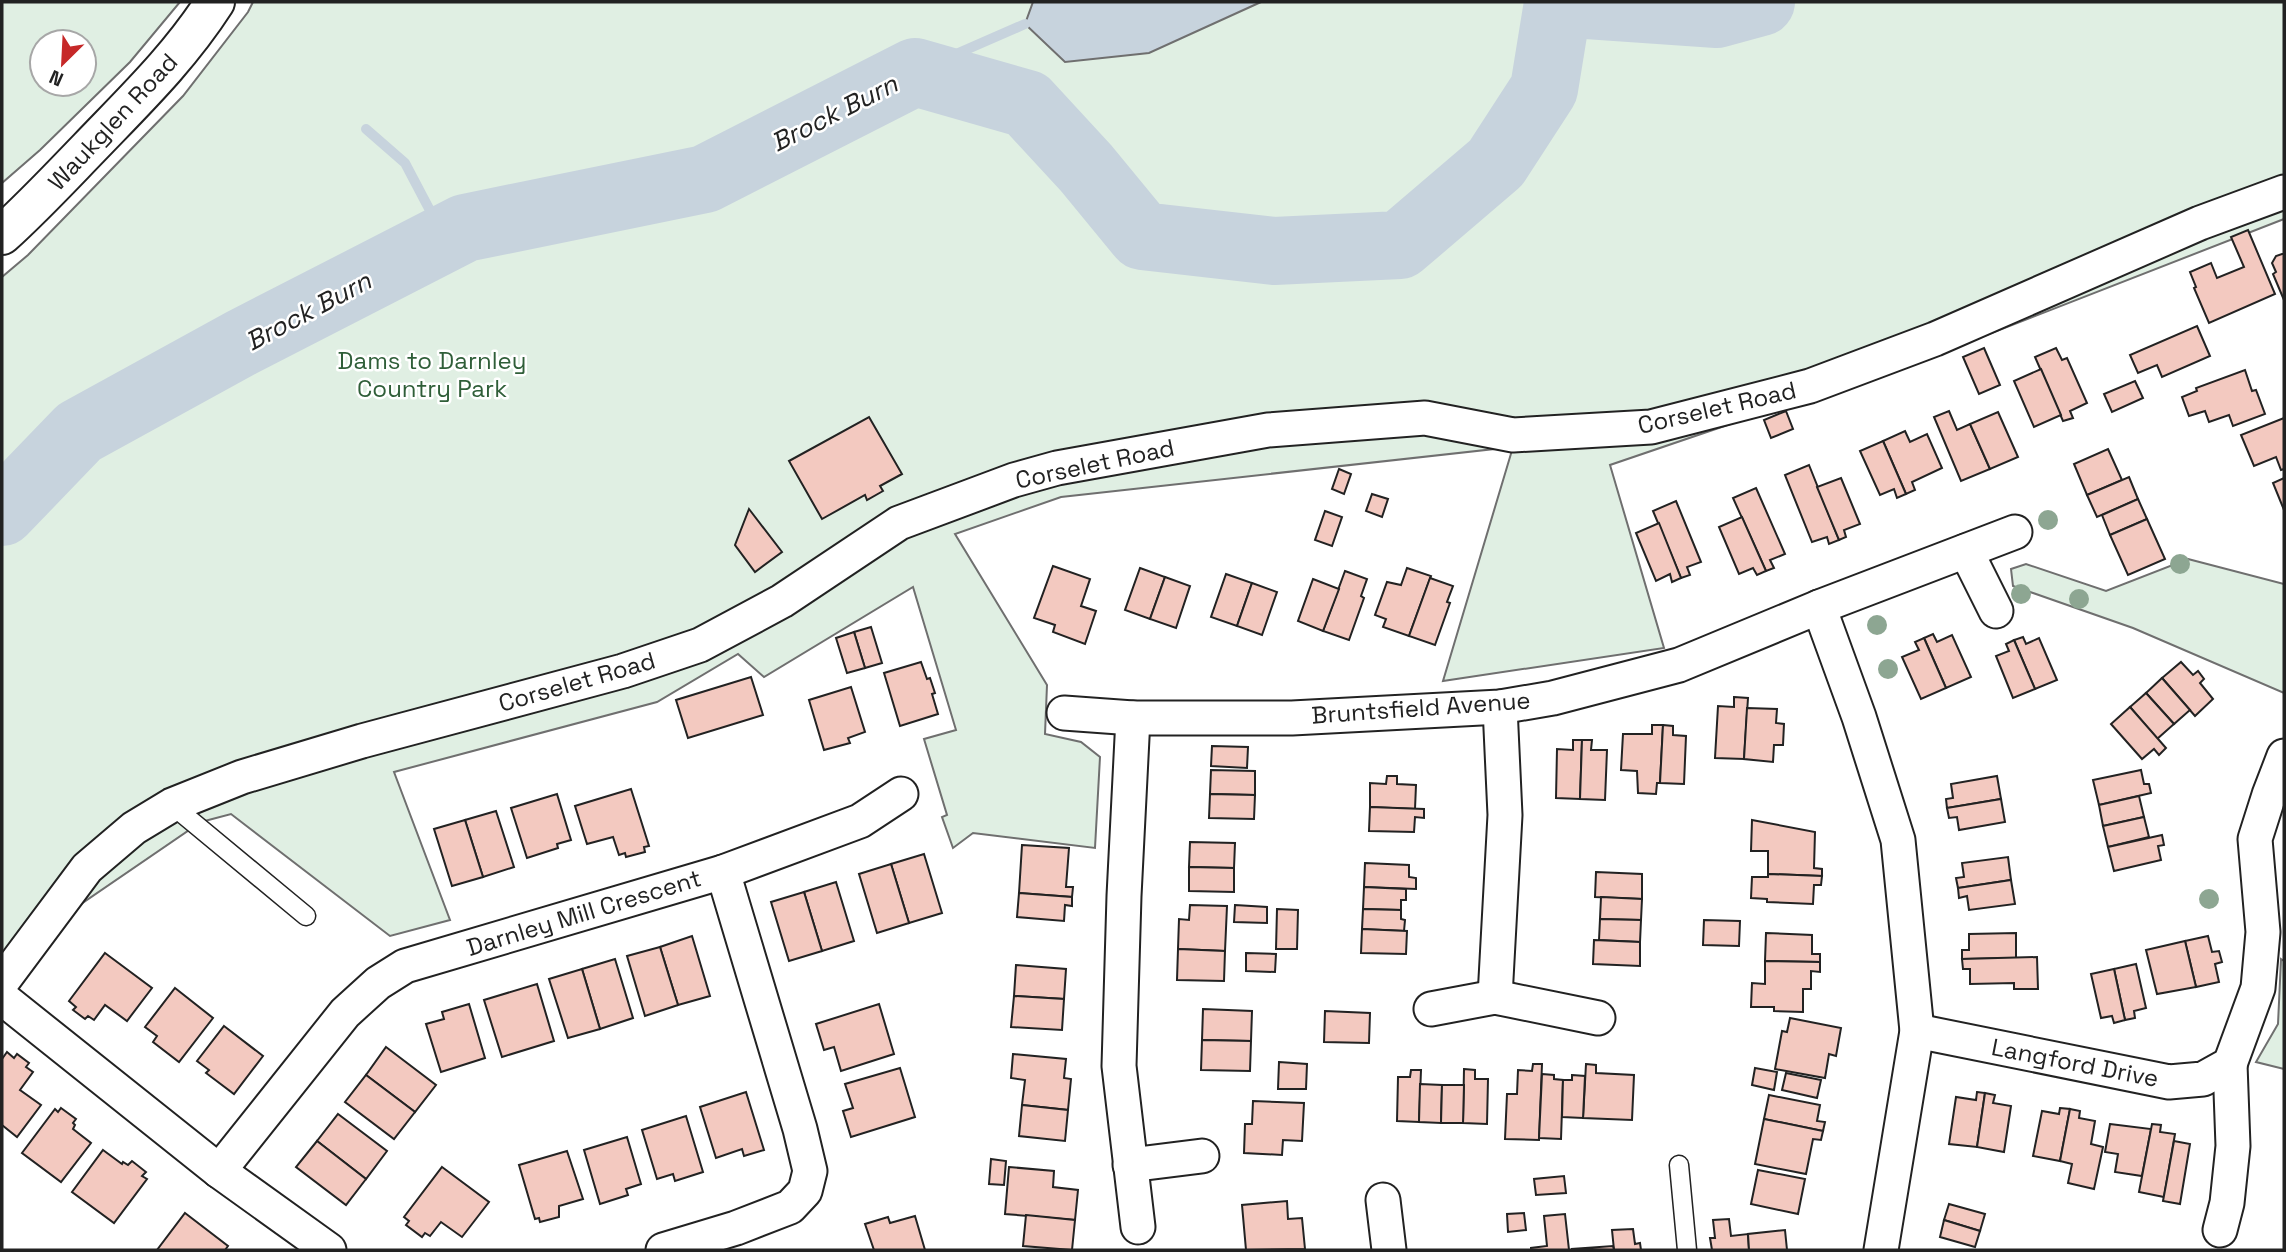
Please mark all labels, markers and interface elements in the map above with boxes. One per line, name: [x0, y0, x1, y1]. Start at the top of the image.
north arrow: [28, 28, 98, 98]
street label: Waukglen Road: [41, 47, 184, 197]
text: N: [45, 64, 67, 92]
water label: Brock Burn: [765, 66, 904, 159]
water label: Brock Burn: [239, 263, 378, 358]
park label: Dams to Darnley Country Park: [337, 345, 527, 404]
street label: Corselet Road: [1635, 374, 1799, 441]
street label: Corselet Road: [1013, 432, 1177, 495]
street label: Corselet Road: [495, 644, 659, 719]
street label: Bruntsfield Avenue: [1310, 684, 1532, 731]
street label: Darnley Mill Crescent: [463, 862, 705, 963]
street label: Langford Drive: [1989, 1031, 2161, 1094]

